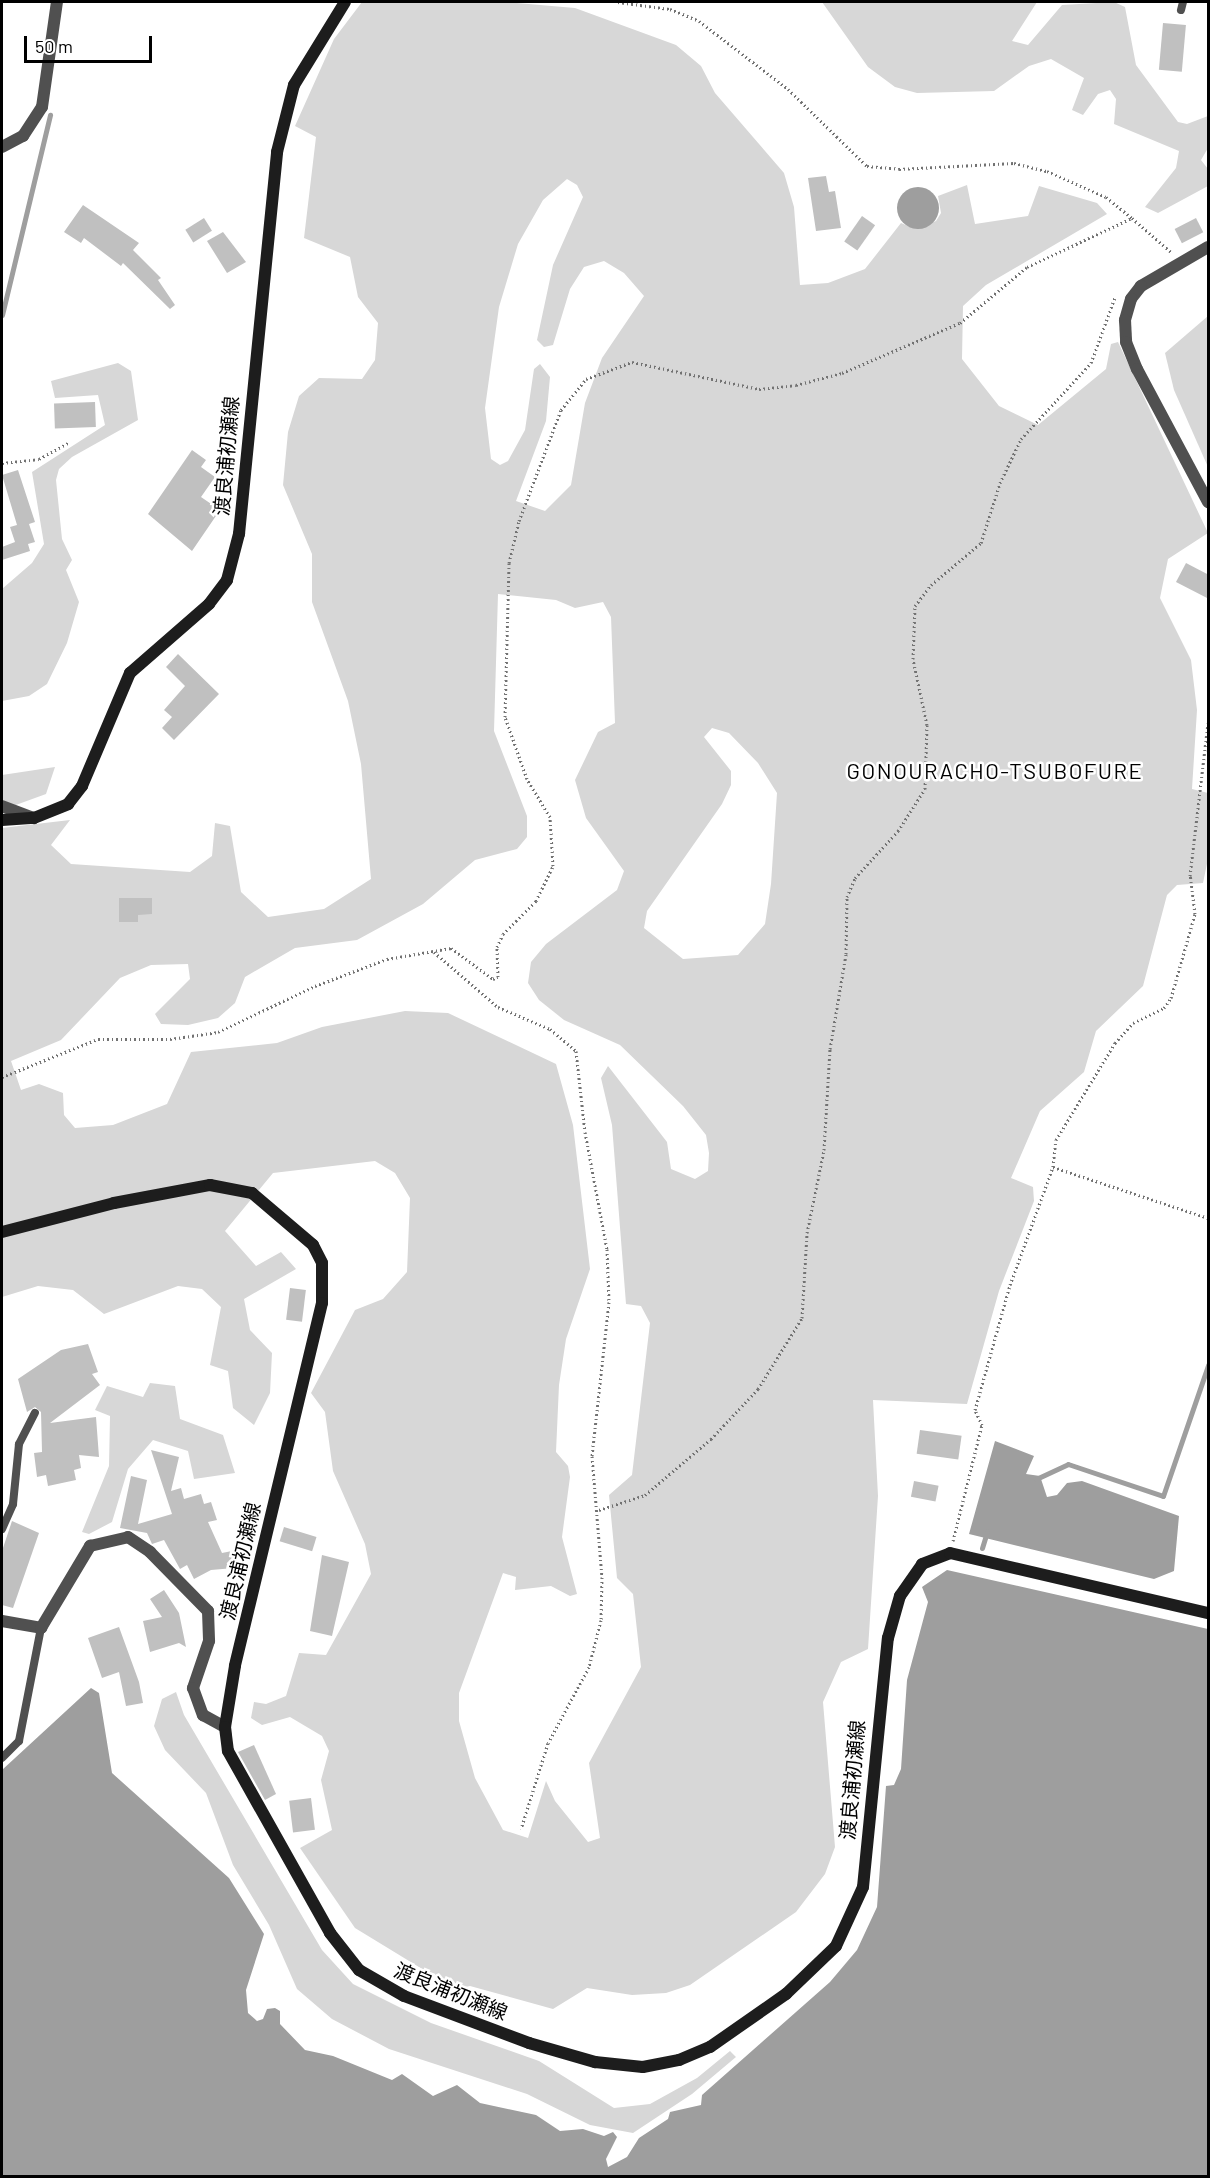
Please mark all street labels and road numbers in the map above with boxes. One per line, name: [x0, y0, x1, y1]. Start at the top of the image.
street label: 渡良浦初瀬線: [209, 395, 243, 517]
street label: 渡良浦初瀬線: [215, 1500, 265, 1622]
street label: 渡良浦初瀬線: [835, 1719, 869, 1841]
street label: 渡良浦初瀬線: [391, 1957, 511, 2025]

